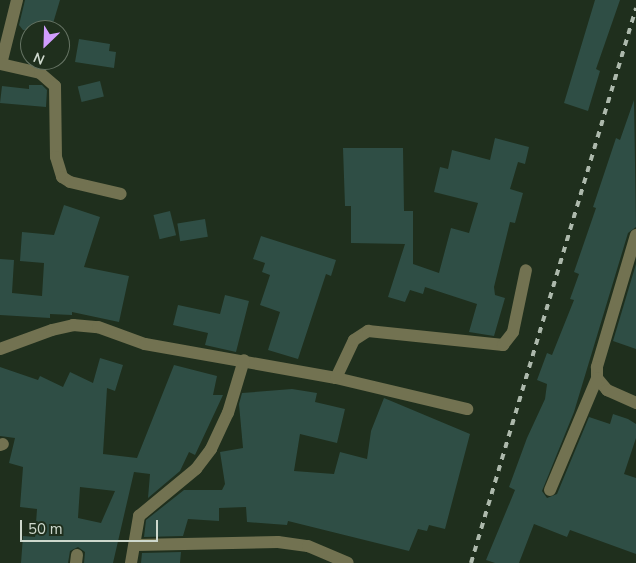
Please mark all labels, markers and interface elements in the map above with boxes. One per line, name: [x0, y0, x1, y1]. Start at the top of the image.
north arrow: [20, 20, 70, 70]
text: N: [30, 47, 48, 69]
scale bar: [22, 510, 160, 542]
text: 50 m: [28, 519, 63, 539]

